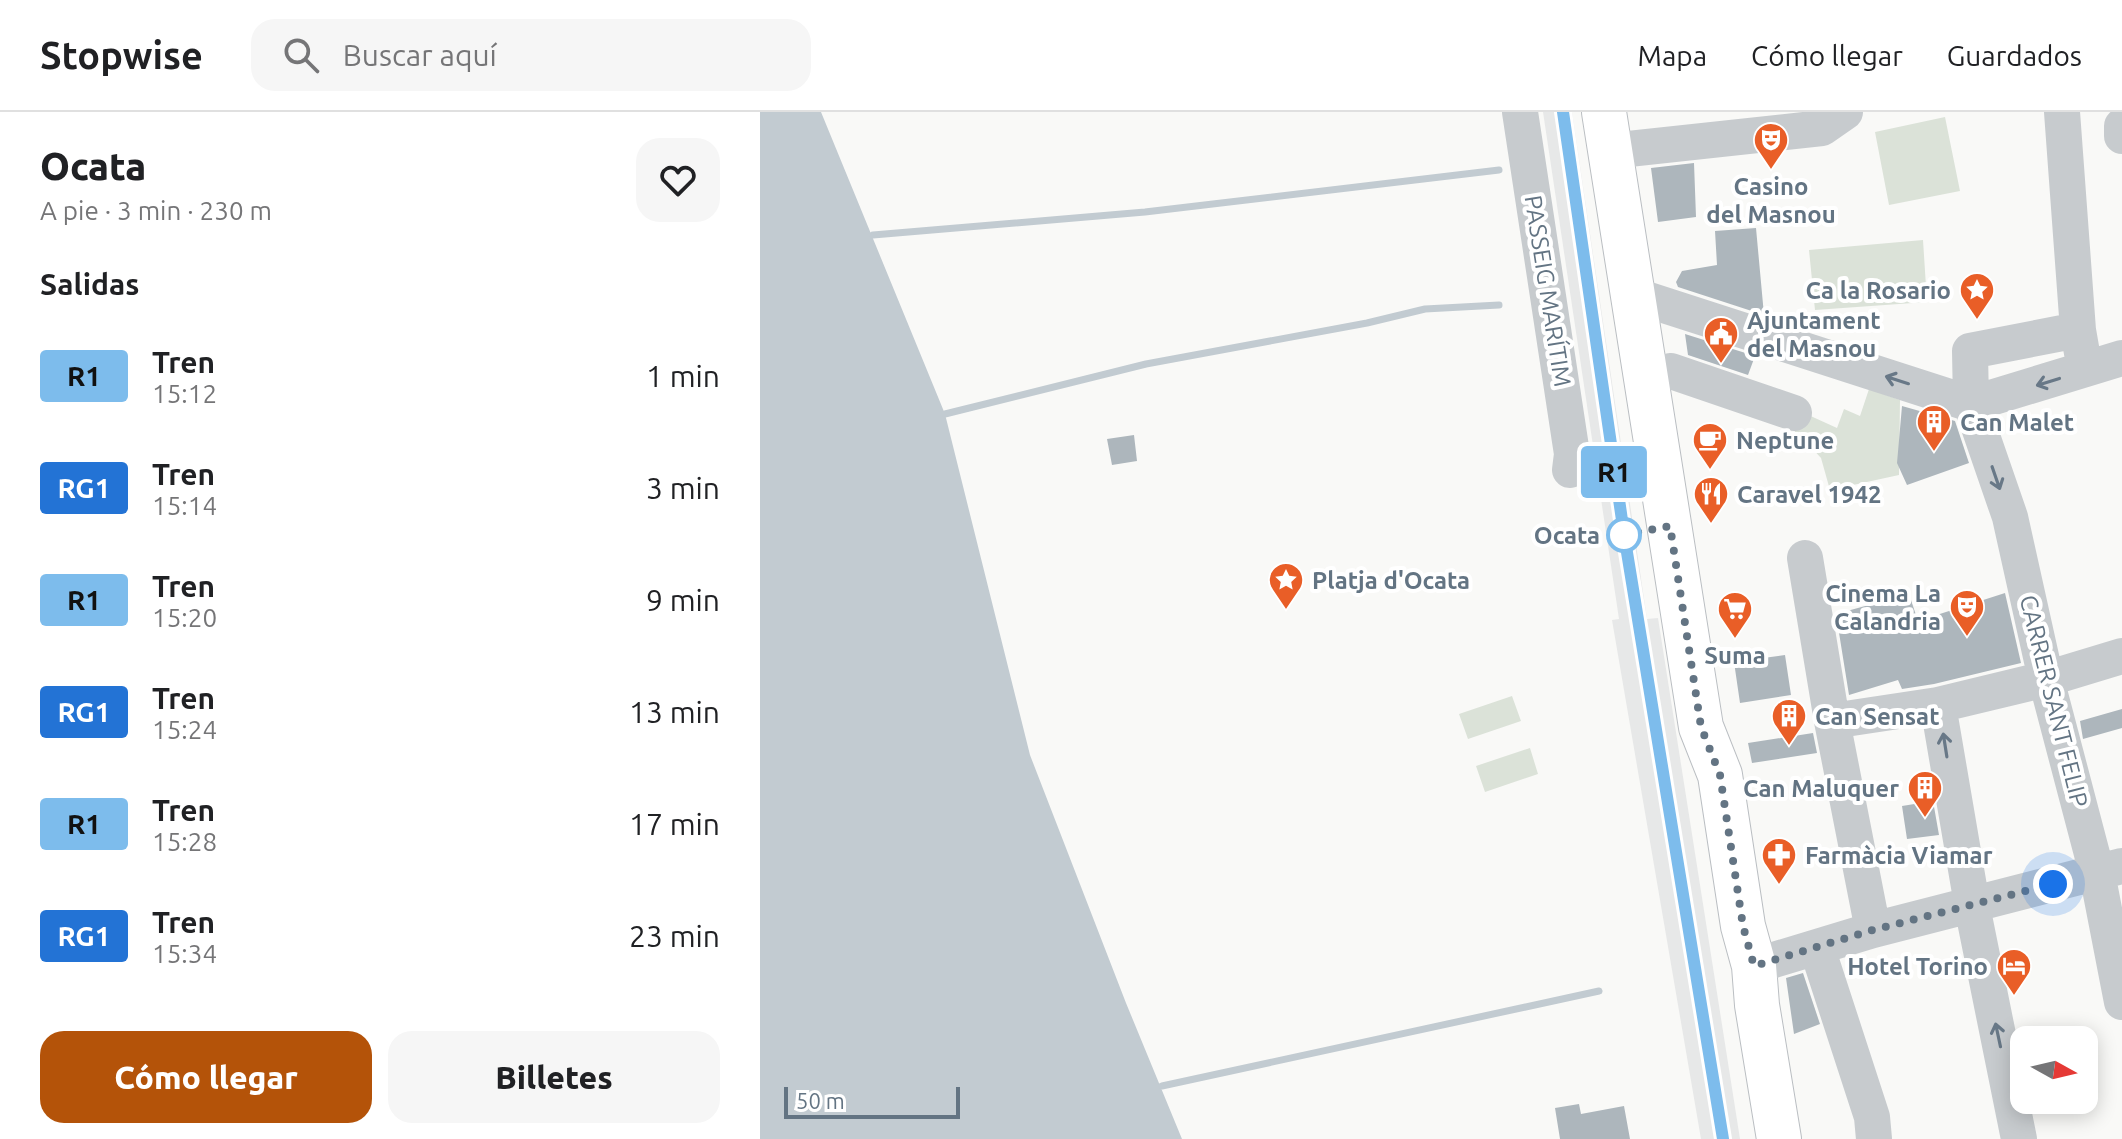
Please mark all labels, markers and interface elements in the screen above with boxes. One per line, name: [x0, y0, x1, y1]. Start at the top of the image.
search box: [251, 19, 811, 91]
icon: search: [279, 33, 323, 77]
text: Stopwise: [40, 34, 203, 76]
text: Buscar aquí: [343, 38, 497, 72]
text: Mapa: [1638, 40, 1707, 71]
text: Cómo llegar: [1751, 40, 1903, 71]
text: Guardados: [1947, 40, 2082, 71]
theatre icon: Casino del Masnou: [1752, 121, 1790, 171]
button: heart: [636, 138, 720, 222]
text: Ocata: [40, 145, 146, 187]
place label: Casino del Masnou: [1706, 173, 1836, 228]
street label: PASSEIG MARÍTIM: [1520, 193, 1577, 389]
text: A pie · 3 min · 230 m: [40, 196, 272, 225]
text: Salidas: [40, 267, 139, 301]
place icon: Ca la Rosario: [1958, 271, 1996, 321]
place label: Ca la Rosario: [1805, 277, 1951, 304]
place label: Ajuntament del Masnou: [1747, 307, 1881, 362]
public building icon: Ajuntament del Masnou: [1702, 315, 1740, 365]
text: Tren: [152, 345, 215, 379]
text: 1 min: [646, 359, 720, 393]
text: R1: [67, 360, 101, 391]
one-way arrow: [1885, 372, 1910, 386]
one-way arrow: [2035, 375, 2061, 390]
text: 15:12: [152, 379, 217, 408]
building icon: Can Malet: [1915, 403, 1953, 453]
place label: Can Malet: [1960, 409, 2074, 436]
cafe icon: Neptune: [1691, 421, 1729, 471]
place label: Neptune: [1736, 427, 1834, 454]
line badge: R1: [1578, 446, 1650, 498]
text: R1: [1597, 456, 1631, 487]
text: Tren: [152, 457, 215, 491]
one-way arrow: [1990, 465, 2005, 490]
text: 3 min: [646, 471, 720, 505]
text: RG1: [57, 472, 111, 503]
restaurant icon: Caravel 1942: [1692, 475, 1730, 525]
place label: Caravel 1942: [1737, 481, 1882, 508]
text: 15:14: [152, 491, 217, 520]
marker: Ocata: [1607, 518, 1641, 552]
place label: Ocata: [1534, 522, 1600, 549]
place icon: Platja d'Ocata: [1267, 561, 1305, 611]
place label: Platja d'Ocata: [1312, 567, 1470, 594]
text: Tren: [152, 569, 215, 603]
place label: Cinema La Calandria: [1825, 580, 1941, 635]
text: 9 min: [646, 583, 720, 617]
text: R1: [67, 584, 101, 615]
theatre icon: Cinema La Calandria: [1948, 588, 1986, 638]
supermarket icon: Suma: [1716, 590, 1754, 640]
street label: CARRER SANT FELIP: [2015, 592, 2093, 810]
text: 15:20: [152, 603, 217, 632]
place label: Suma: [1704, 642, 1766, 669]
text: Tren: [152, 681, 215, 715]
text: 13 min: [629, 695, 720, 729]
text: RG1: [57, 696, 111, 727]
building icon: Can Sensat: [1770, 697, 1808, 747]
place label: Can Sensat: [1815, 703, 1939, 730]
text: 15:24: [152, 715, 217, 744]
one-way arrow: [1937, 733, 1952, 758]
building icon: Can Maluquer: [1906, 769, 1944, 819]
place label: Can Maluquer: [1743, 775, 1899, 802]
text: Tren: [152, 793, 215, 827]
text: 17 min: [629, 807, 720, 841]
text: R1: [67, 808, 101, 839]
text: 15:28: [152, 827, 217, 856]
pharmacy icon: Farmàcia Viamar: [1760, 836, 1798, 886]
place label: Farmàcia Viamar: [1805, 842, 1993, 869]
your location: [2033, 864, 2073, 904]
text: Tren: [152, 905, 215, 939]
text: 23 min: [629, 919, 720, 953]
text: RG1: [57, 920, 111, 951]
text: 15:34: [152, 939, 217, 968]
hotel icon: Hotel Torino: [1995, 947, 2033, 997]
place label: Hotel Torino: [1847, 953, 1988, 980]
one-way arrow: [1990, 1023, 2005, 1048]
north arrow: [2010, 1026, 2098, 1114]
map controls: [2010, 1026, 2098, 1114]
button: Cómo llegar: [40, 1031, 372, 1123]
button: Billetes: [388, 1031, 720, 1123]
scale bar: [784, 1083, 960, 1119]
text: 50 m: [796, 1088, 845, 1113]

